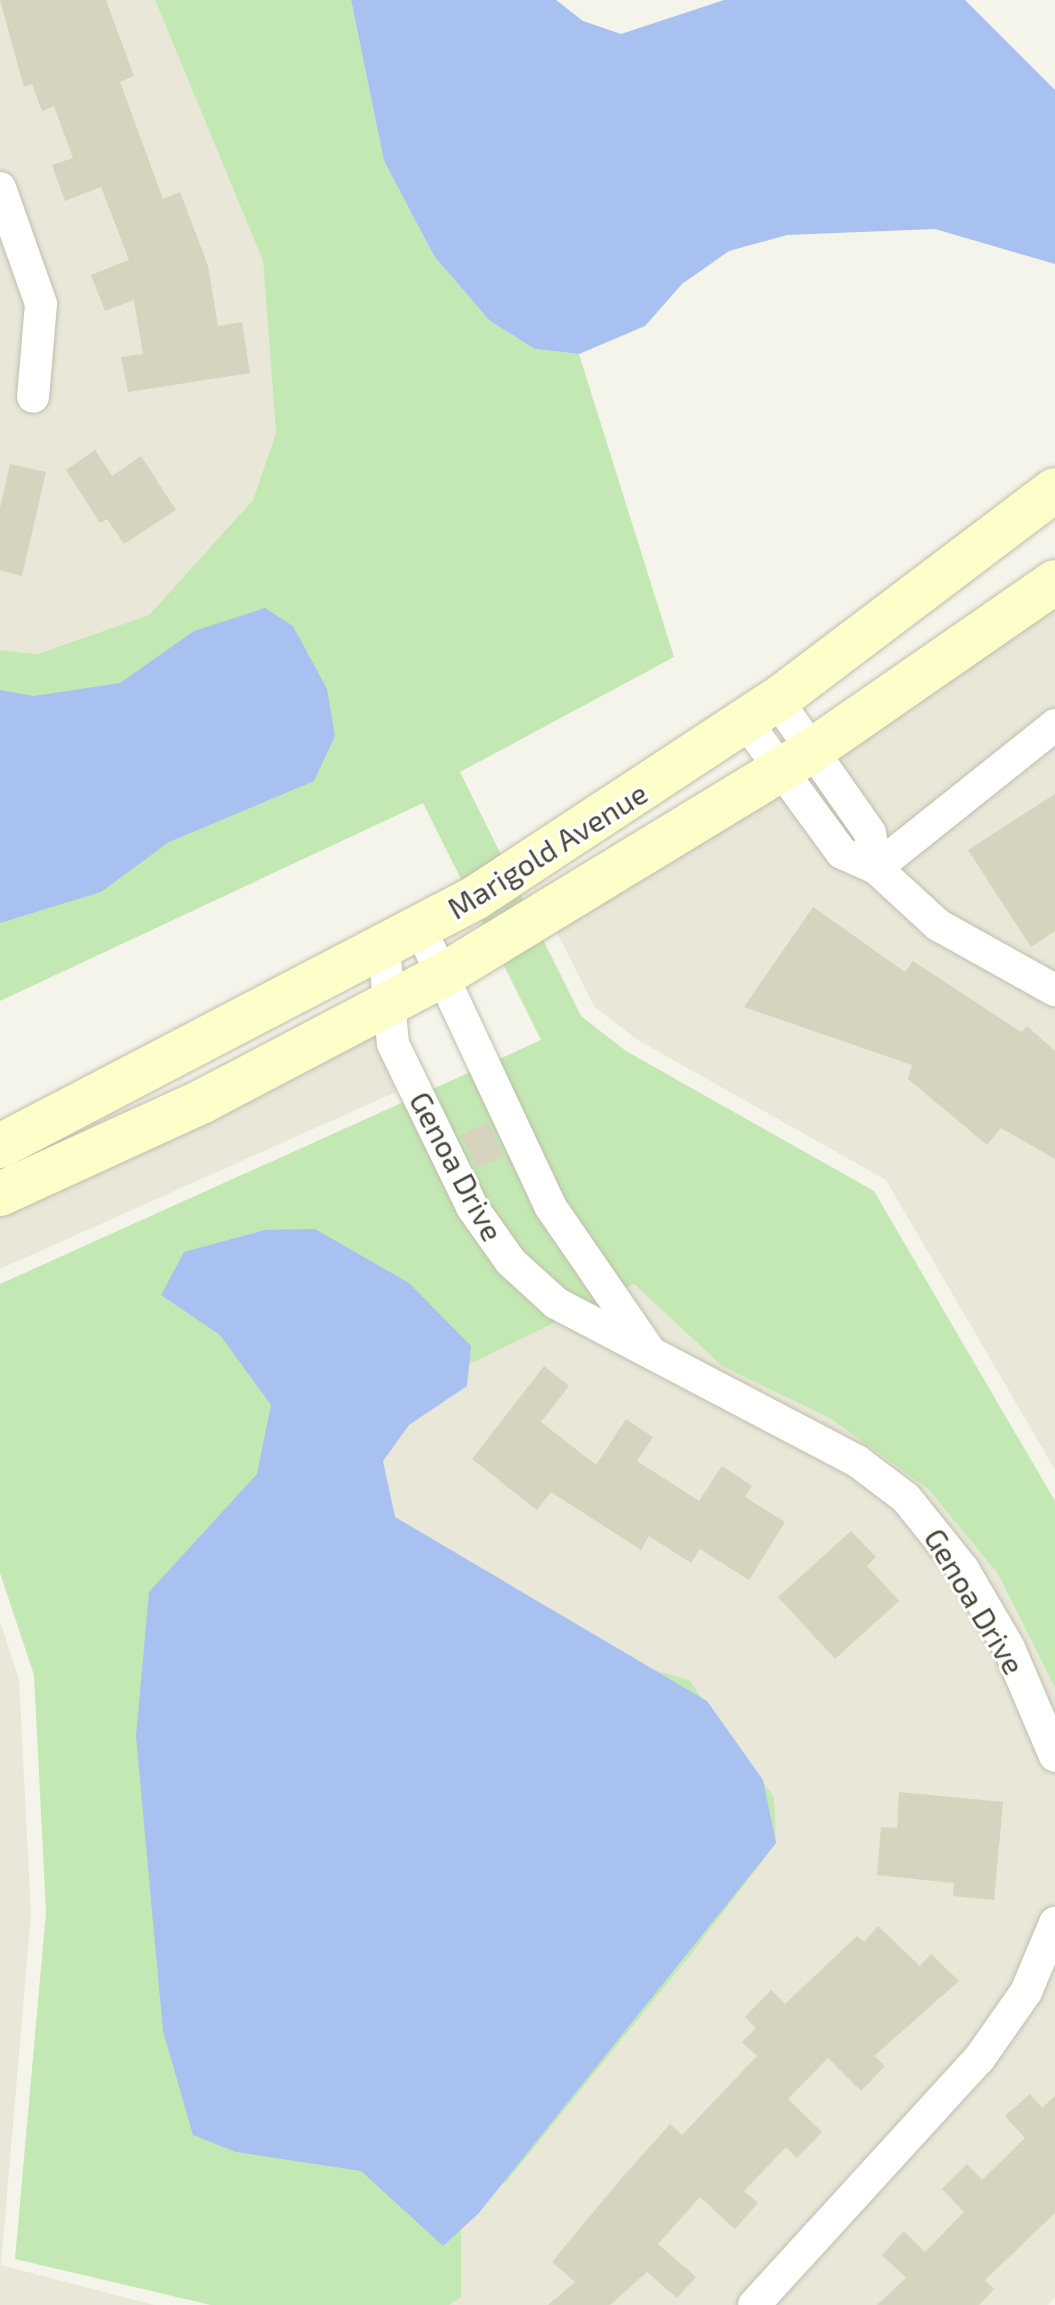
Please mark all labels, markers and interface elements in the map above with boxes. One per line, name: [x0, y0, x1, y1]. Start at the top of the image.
street label: Marigold Avenue: [440, 774, 654, 926]
street label: Genoa Drive: [403, 1085, 511, 1247]
street label: Genoa Drive: [917, 1522, 1033, 1680]

